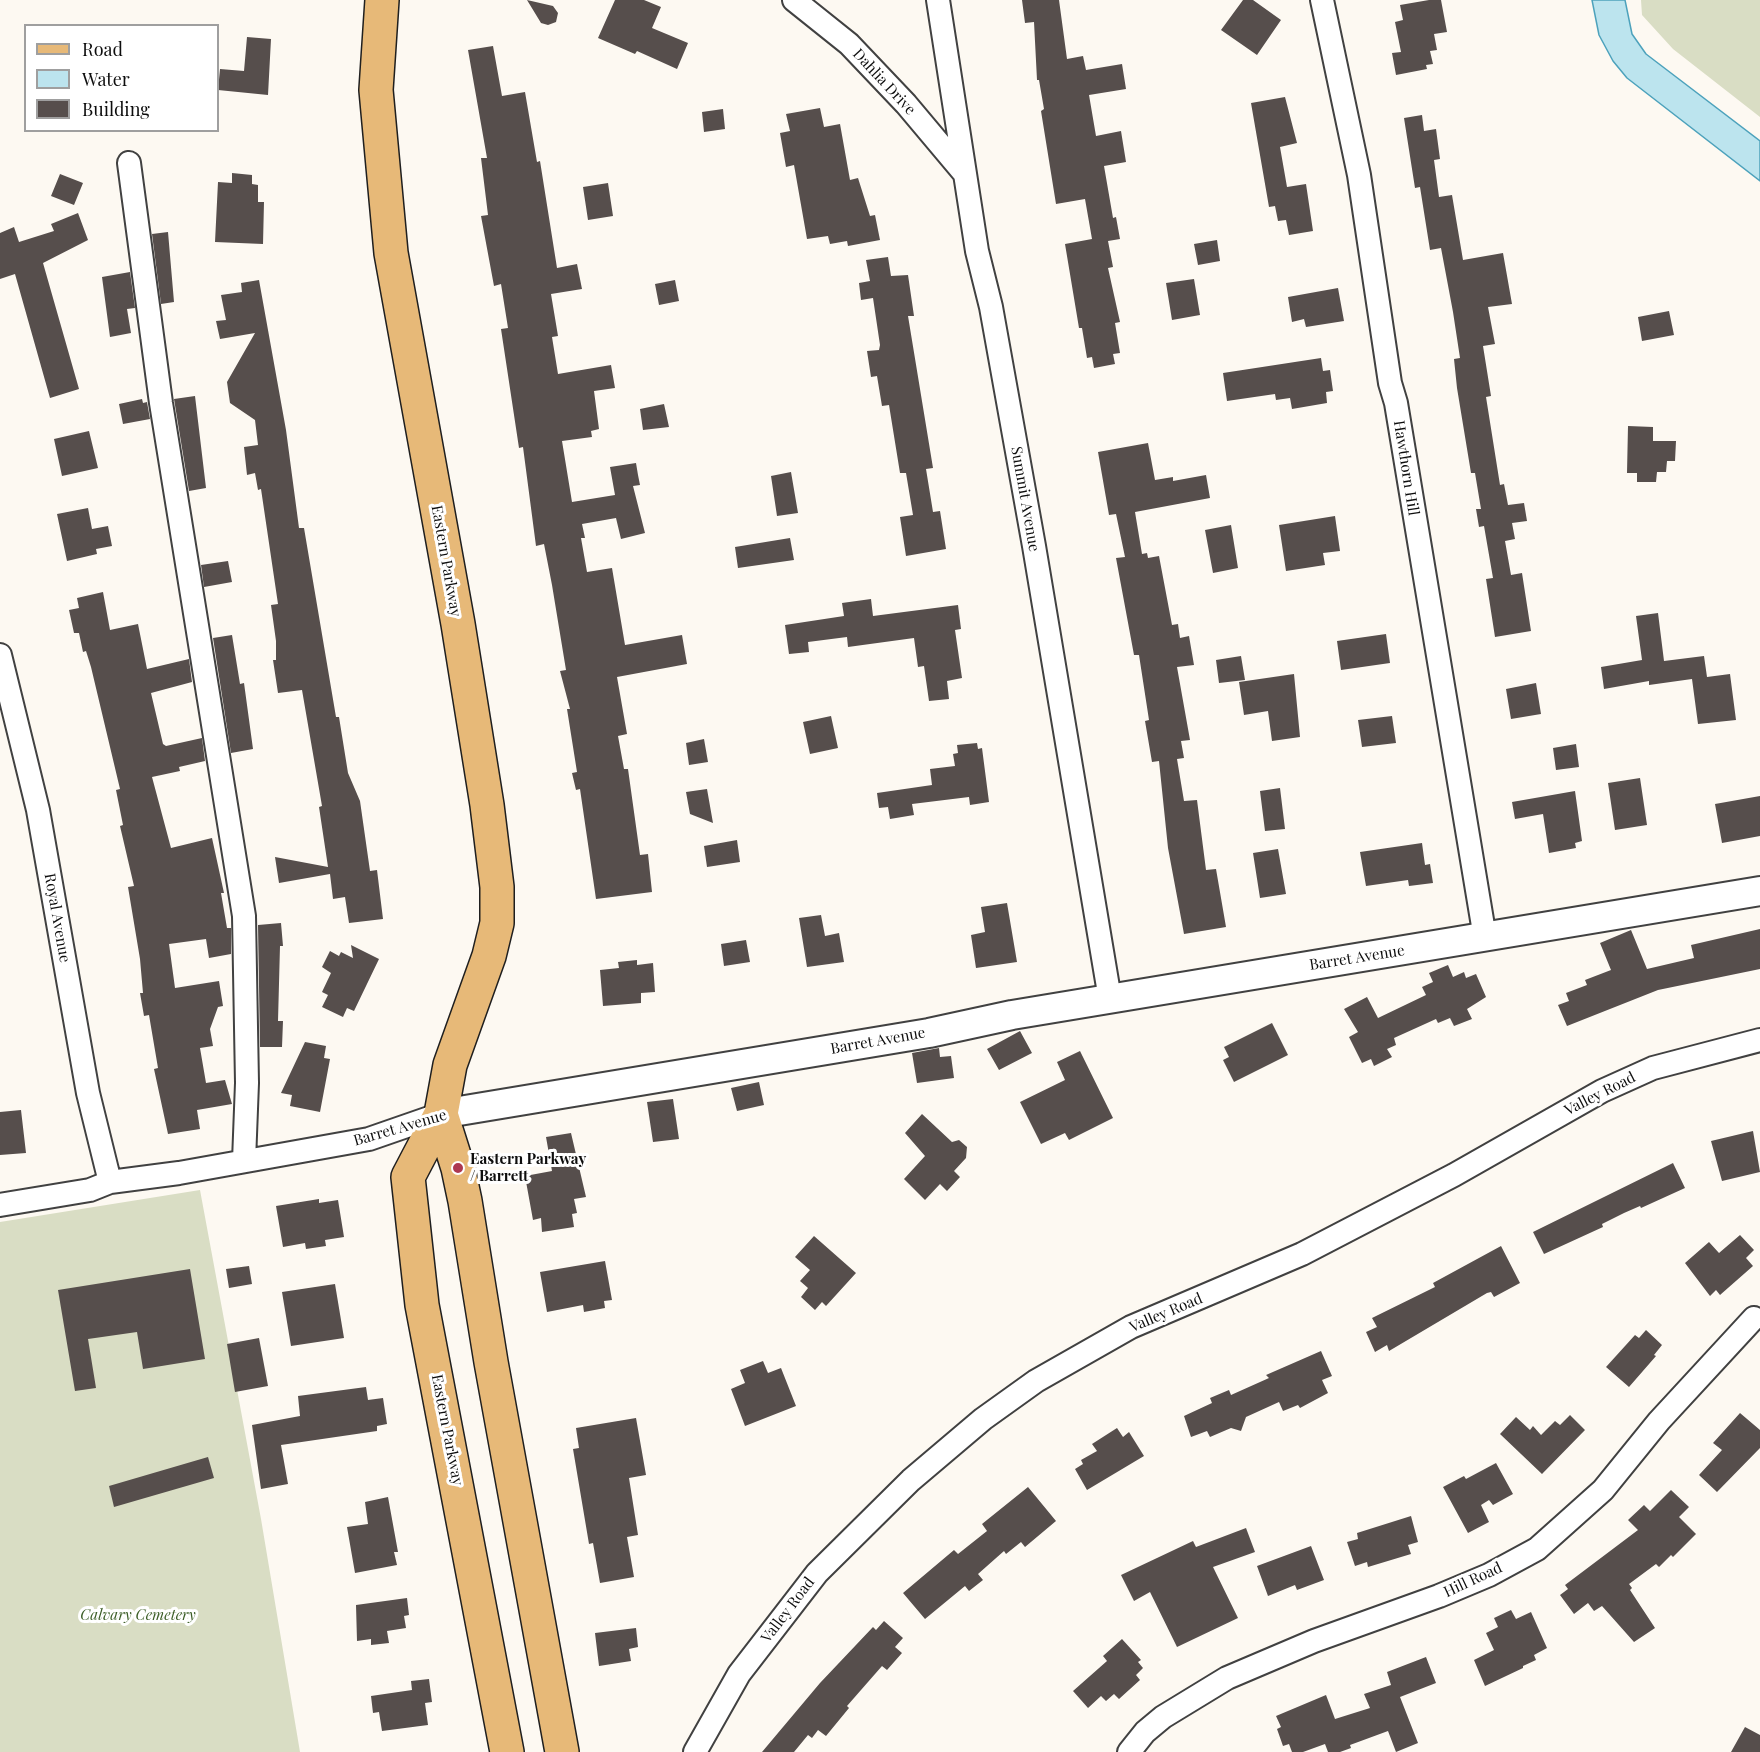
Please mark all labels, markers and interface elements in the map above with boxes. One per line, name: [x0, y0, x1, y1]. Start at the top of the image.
legend: [24, 24, 219, 132]
text: Road: [82, 37, 123, 61]
street label: Dahlia Drive: [849, 45, 919, 119]
text: Water: [82, 67, 130, 91]
text: Building: [82, 97, 150, 121]
street label: Hawthorn Hill: [1390, 419, 1422, 517]
street label: Summit Avenue: [1007, 445, 1043, 553]
street label: Eastern Parkway: [427, 504, 465, 618]
street label: Royal Avenue: [40, 872, 74, 964]
street label: Barret Avenue: [1308, 942, 1406, 974]
street label: Barret Avenue: [829, 1024, 927, 1058]
street label: Valley Road: [1561, 1068, 1639, 1120]
street label: Barret Avenue: [351, 1106, 449, 1150]
place label: Eastern Parkway / Barrett: [470, 1150, 586, 1185]
marker: Eastern Parkway / Barrett: [451, 1161, 465, 1175]
street label: Valley Road: [1127, 1290, 1205, 1336]
street label: Eastern Parkway: [427, 1373, 467, 1487]
street label: Hill Road: [1441, 1559, 1505, 1601]
street label: Valley Road: [758, 1574, 818, 1646]
park label: Calvary Cemetery: [80, 1606, 196, 1624]

